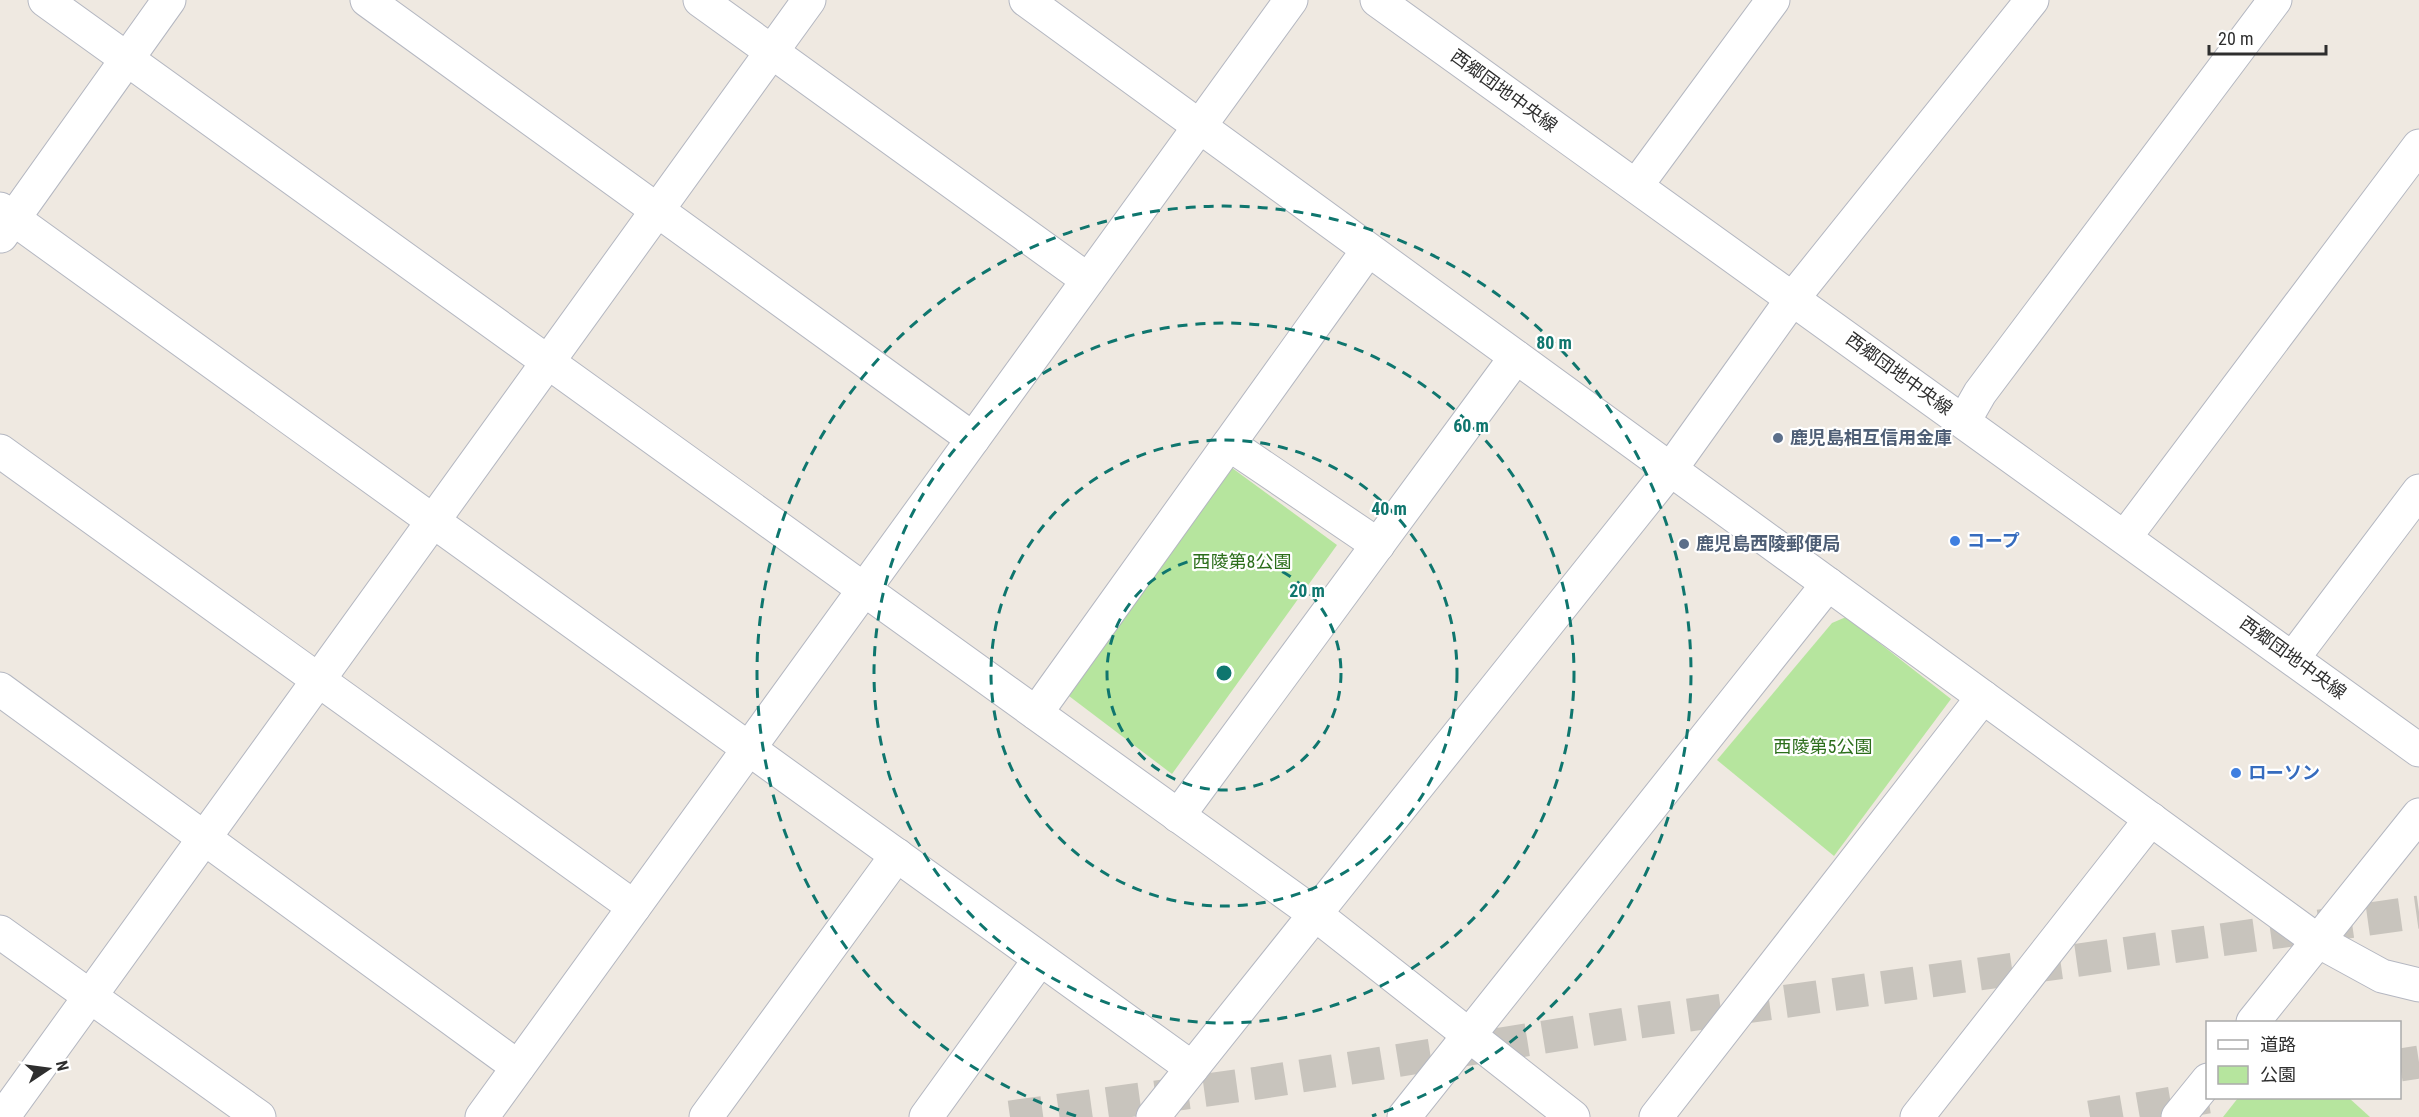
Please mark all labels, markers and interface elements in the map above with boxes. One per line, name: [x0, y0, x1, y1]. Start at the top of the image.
scale bar: [2209, 18, 2326, 56]
text: 20 m: [2218, 28, 2253, 49]
street label: 西郷団地中央線: [1447, 45, 1561, 136]
street label: 西郷団地中央線: [1842, 328, 1956, 419]
text: 80 m: [1536, 332, 1572, 353]
text: 60 m: [1453, 415, 1489, 436]
place label: 鹿児島相互信用金庫: [1790, 427, 1952, 448]
marker: 鹿児島相互信用金庫: [1771, 431, 1785, 445]
text: 40 m: [1371, 498, 1407, 519]
place label: コープ: [1967, 530, 2020, 551]
place label: 鹿児島西陵郵便局: [1696, 533, 1840, 554]
marker: コープ: [1948, 534, 1962, 548]
marker: 鹿児島西陵郵便局: [1677, 537, 1691, 551]
park label: 西陵第8公園: [1193, 551, 1291, 572]
text: 20 m: [1289, 580, 1325, 601]
street label: 西郷団地中央線: [2236, 612, 2350, 703]
centre of rings: [1214, 663, 1234, 683]
park label: 西陵第5公園: [1774, 736, 1872, 757]
place label: ローソン: [2248, 762, 2320, 783]
marker: ローソン: [2229, 766, 2243, 780]
legend: [2206, 1021, 2401, 1099]
text: 道路: [2260, 1034, 2296, 1055]
north arrow: [18, 1039, 78, 1099]
text: N: [52, 1059, 72, 1073]
text: 公園: [2260, 1064, 2296, 1085]

